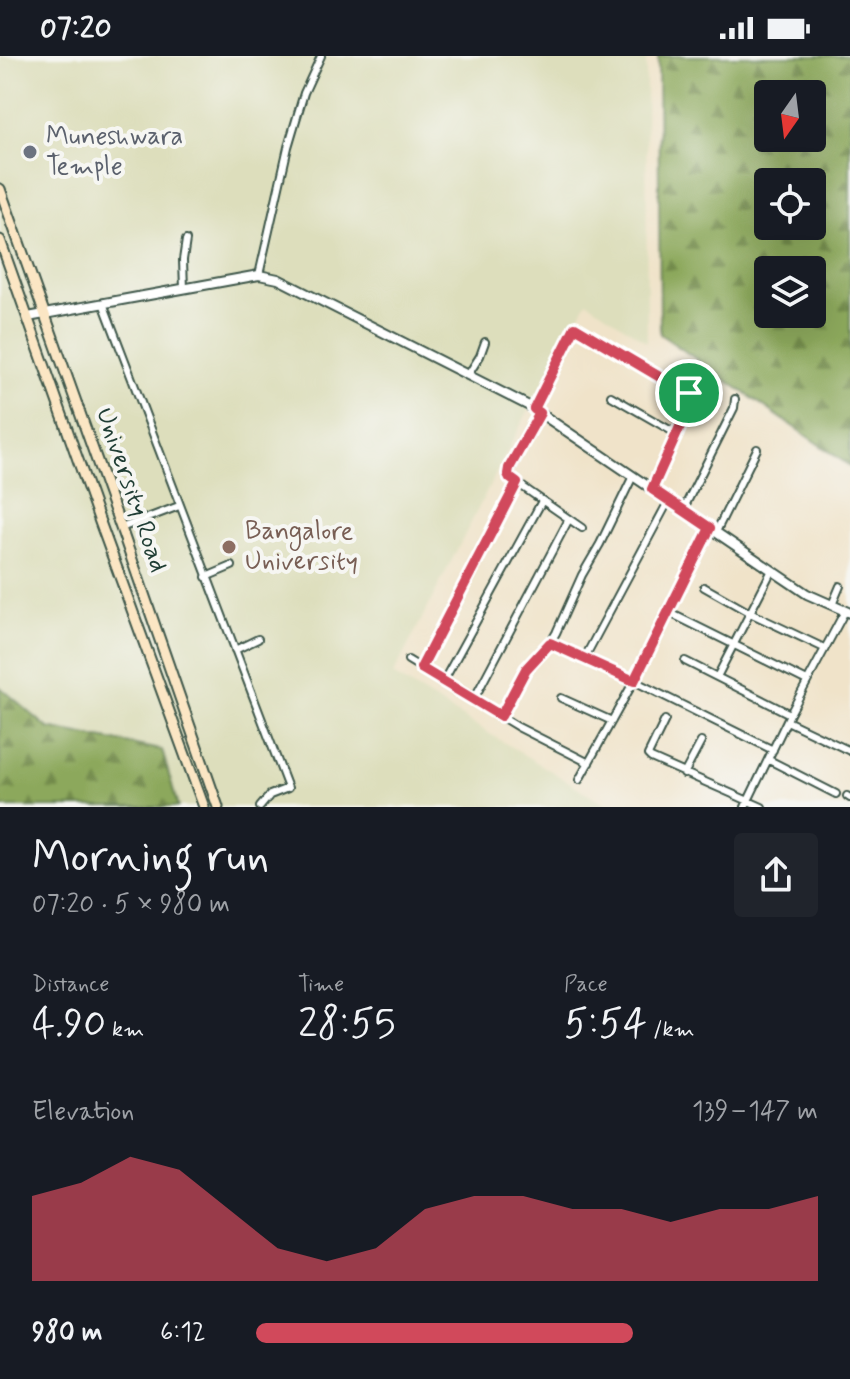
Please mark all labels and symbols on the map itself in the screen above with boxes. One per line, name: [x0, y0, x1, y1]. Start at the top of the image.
north arrow: [754, 80, 826, 152]
place label: Muneshwara Temple: [46, 120, 183, 184]
marker: Muneshwara Temple: [21, 143, 39, 161]
pin: [655, 359, 723, 427]
street label: University Road: [87, 403, 175, 577]
place label: Bangalore University: [245, 515, 358, 579]
marker: Bangalore University: [220, 538, 238, 556]

